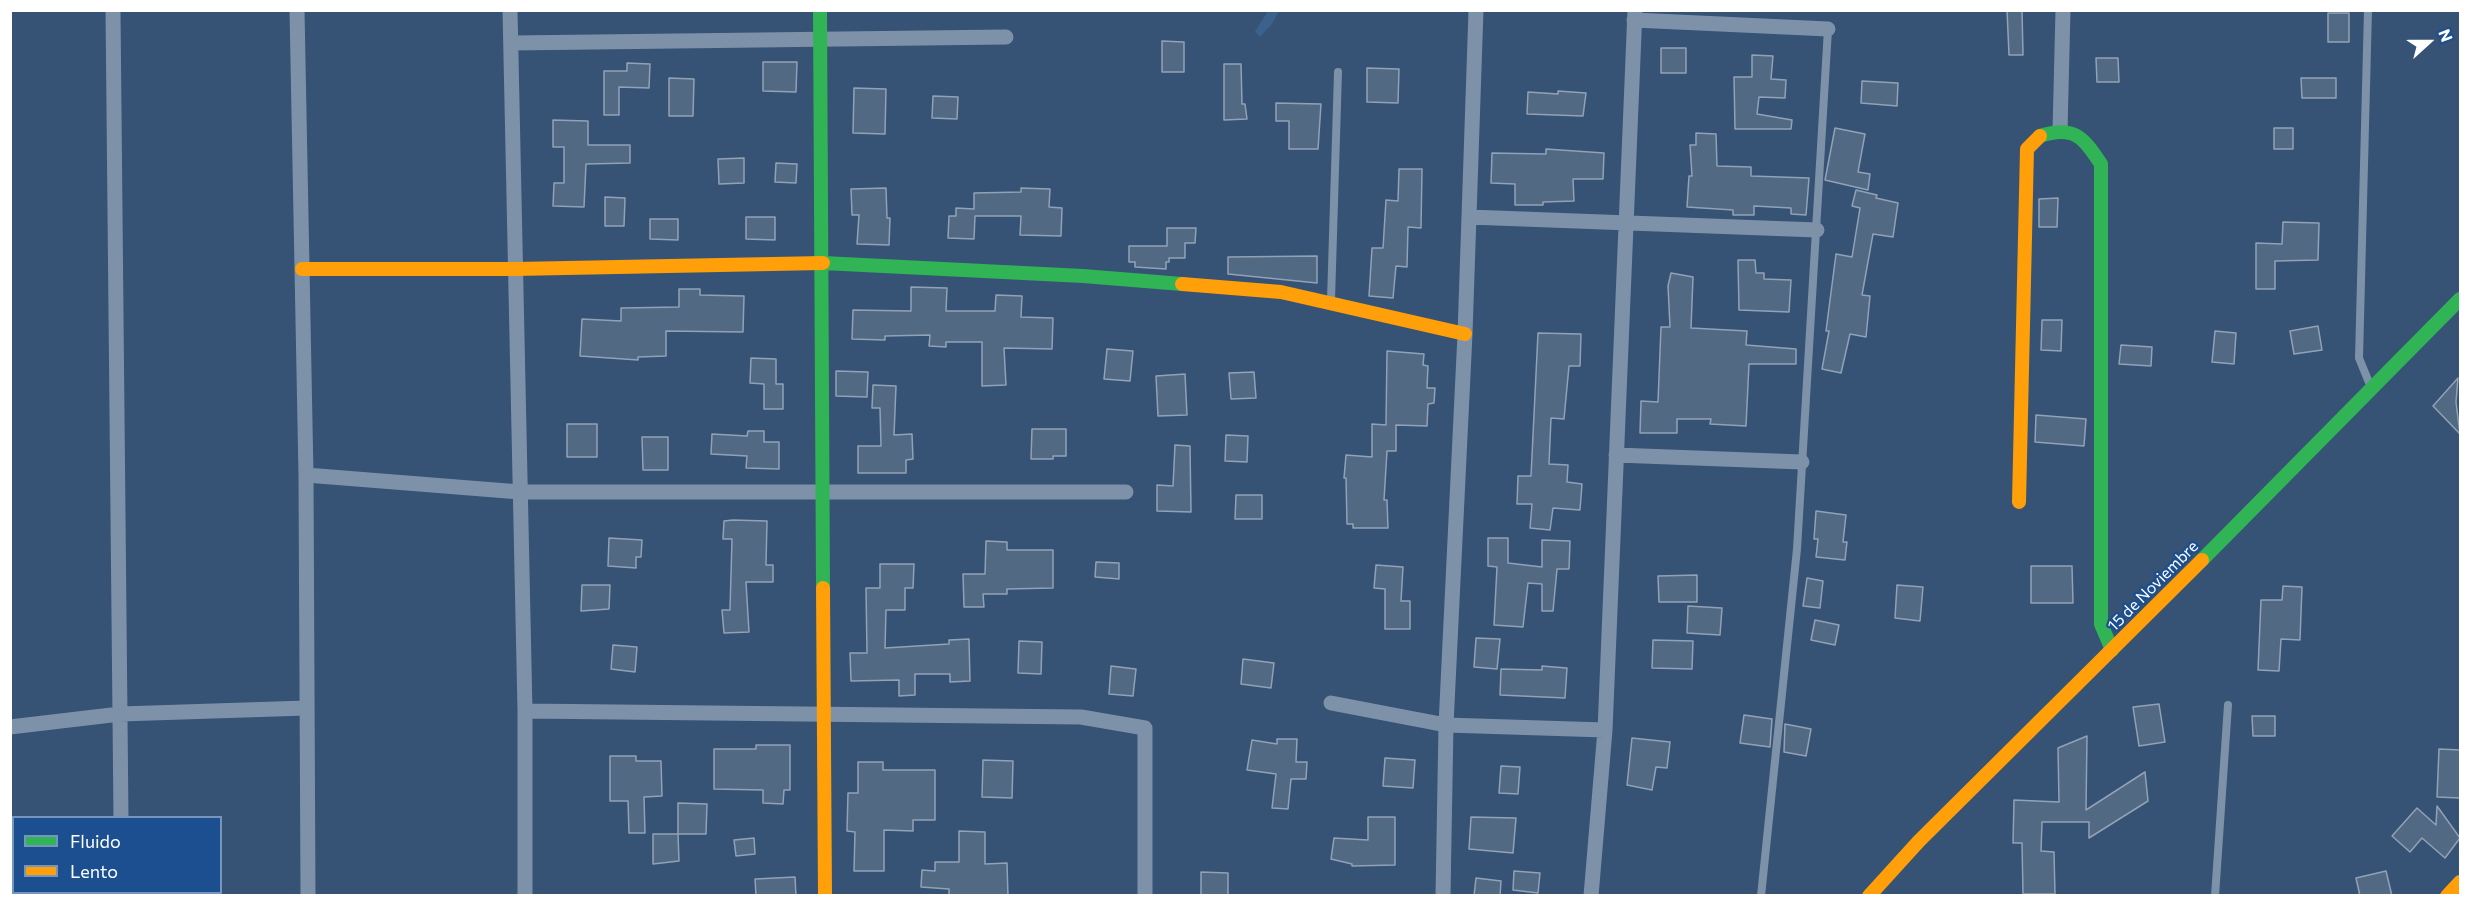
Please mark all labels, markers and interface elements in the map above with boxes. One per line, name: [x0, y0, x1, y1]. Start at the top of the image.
north arrow: [2399, 12, 2459, 72]
text: N: [2435, 26, 2457, 44]
street label: 15 de Noviembre: [2104, 537, 2202, 635]
legend: [12, 816, 222, 894]
text: Fluido: [70, 830, 121, 852]
text: Lento: [70, 860, 118, 882]

